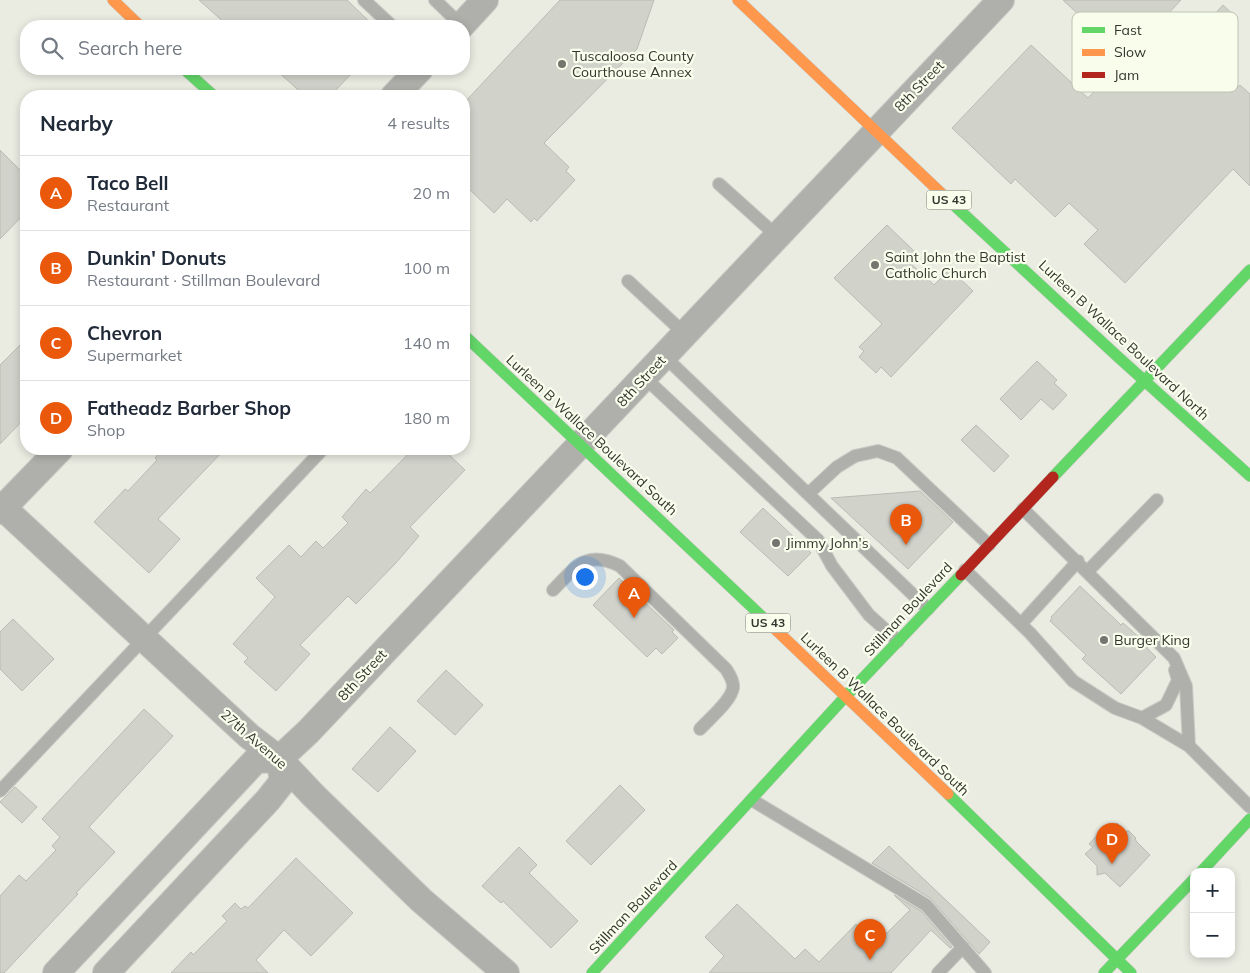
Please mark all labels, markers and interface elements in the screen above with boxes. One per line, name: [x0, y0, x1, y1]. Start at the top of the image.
legend: [1072, 12, 1238, 92]
search box: [20, 20, 470, 75]
text: Fast: [1114, 21, 1142, 39]
icon: search: [38, 34, 66, 62]
text: Search here: [78, 36, 182, 60]
text: Slow: [1114, 43, 1146, 61]
place label: Tuscaloosa County Courthouse Annex: [572, 47, 694, 81]
street label: 8th Street: [890, 57, 948, 115]
marker: Tuscaloosa County Courthouse Annex: [556, 58, 568, 70]
text: Jam: [1114, 66, 1139, 84]
text: Nearby: [40, 110, 113, 136]
text: 4 results: [387, 113, 450, 133]
text: Taco Bell: [87, 171, 168, 195]
text: A: [50, 183, 62, 203]
text: 20 m: [413, 183, 450, 203]
road number: US 43: [926, 190, 972, 210]
text: Restaurant: [87, 195, 169, 215]
text: Dunkin' Donuts: [87, 246, 226, 270]
place label: Saint John the Baptist Catholic Church: [885, 248, 1026, 282]
street label: Lurleen B Wallace Boulevard North: [1035, 256, 1213, 424]
text: B: [50, 258, 62, 278]
text: 100 m: [403, 258, 450, 278]
marker: Saint John the Baptist Catholic Church: [869, 259, 881, 271]
text: Restaurant · Stillman Boulevard: [87, 270, 320, 290]
text: Chevron: [87, 321, 162, 345]
text: C: [51, 333, 61, 353]
text: 140 m: [403, 333, 450, 353]
text: Supermarket: [87, 345, 182, 365]
street label: Lurleen B Wallace Boulevard South: [503, 351, 681, 519]
street label: 8th Street: [613, 351, 669, 410]
text: Fatheadz Barber Shop: [87, 396, 291, 420]
text: D: [50, 408, 62, 428]
text: 180 m: [403, 408, 450, 428]
text: Shop: [87, 420, 125, 440]
pin: B: [890, 504, 922, 545]
place label: Jimmy John's: [786, 534, 869, 552]
marker: Jimmy John's: [770, 537, 782, 549]
street label: Stillman Boulevard: [860, 558, 956, 660]
your location: [572, 564, 598, 590]
pin: A: [618, 577, 650, 618]
road number: US 43: [746, 614, 790, 632]
street label: Lurleen B Wallace Boulevard South: [797, 628, 973, 800]
place label: Burger King: [1114, 631, 1190, 649]
marker: Burger King: [1098, 634, 1110, 646]
street label: 8th Street: [334, 645, 390, 704]
street label: 27th Avenue: [217, 705, 291, 773]
pin: D: [1096, 823, 1128, 864]
street label: Stillman Boulevard: [585, 856, 681, 958]
map controls: [1190, 868, 1235, 958]
button: +: [1190, 868, 1235, 913]
button: −: [1190, 913, 1235, 958]
pin: C: [854, 919, 886, 960]

